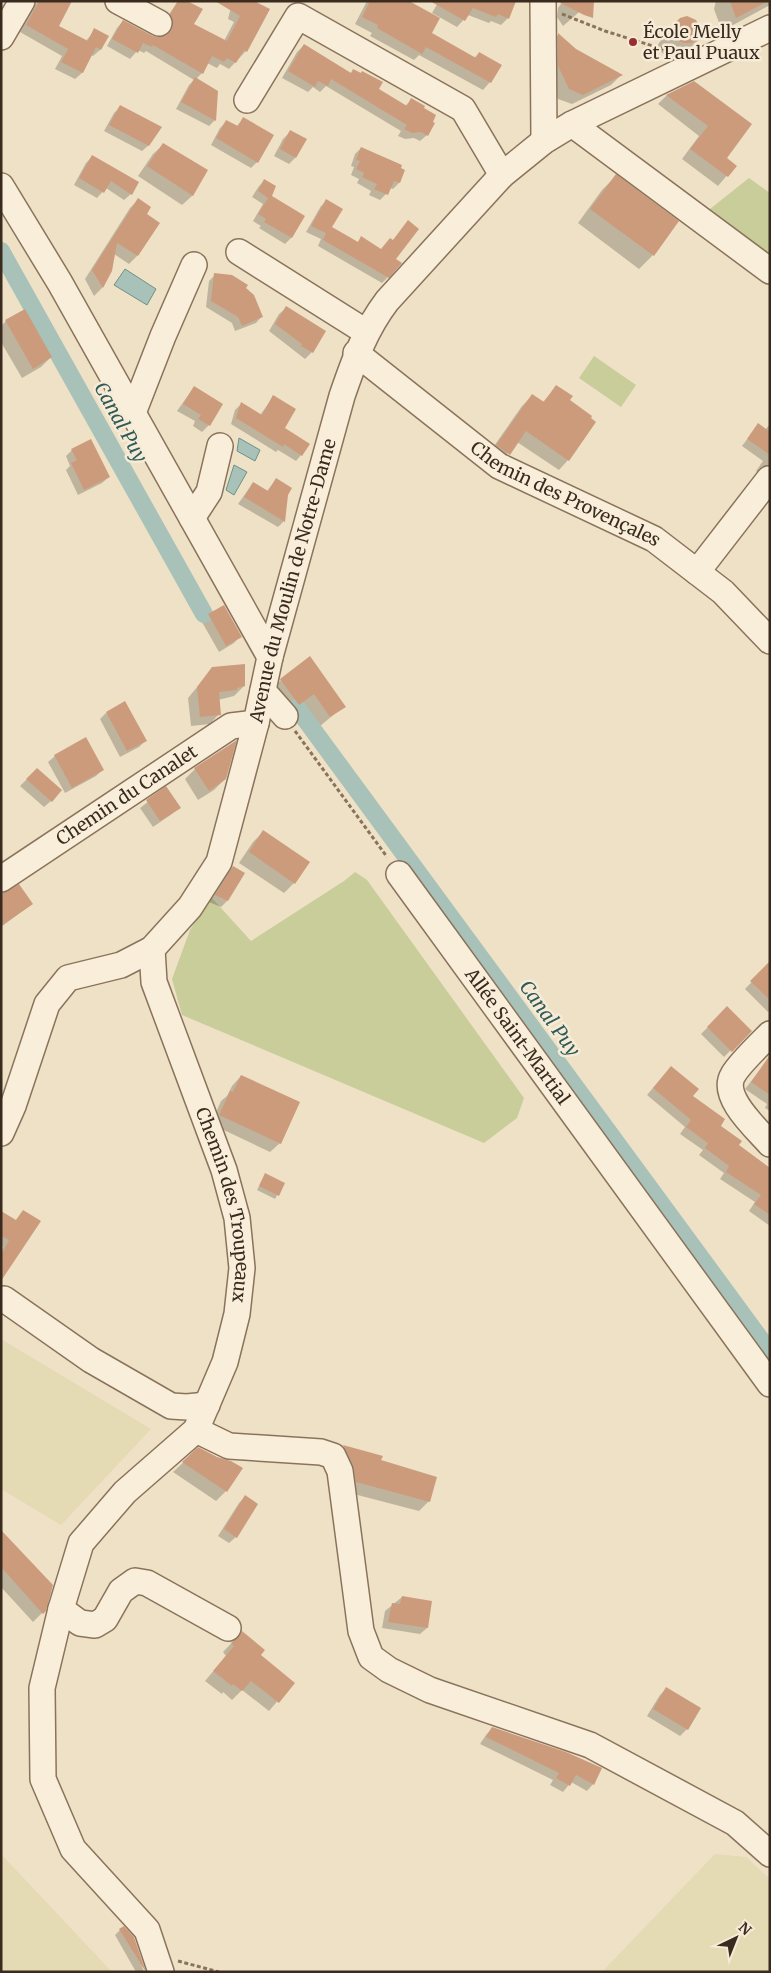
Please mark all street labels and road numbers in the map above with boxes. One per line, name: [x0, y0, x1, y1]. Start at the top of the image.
street label: Avenue du Moulin de Notre-Dame: [244, 436, 341, 726]
street label: Chemin des Provençales: [466, 436, 666, 551]
street label: Chemin du Canalet: [52, 740, 201, 850]
street label: Allée Saint-Martial: [460, 963, 575, 1109]
street label: Chemin des Troupeaux: [191, 1104, 254, 1304]

